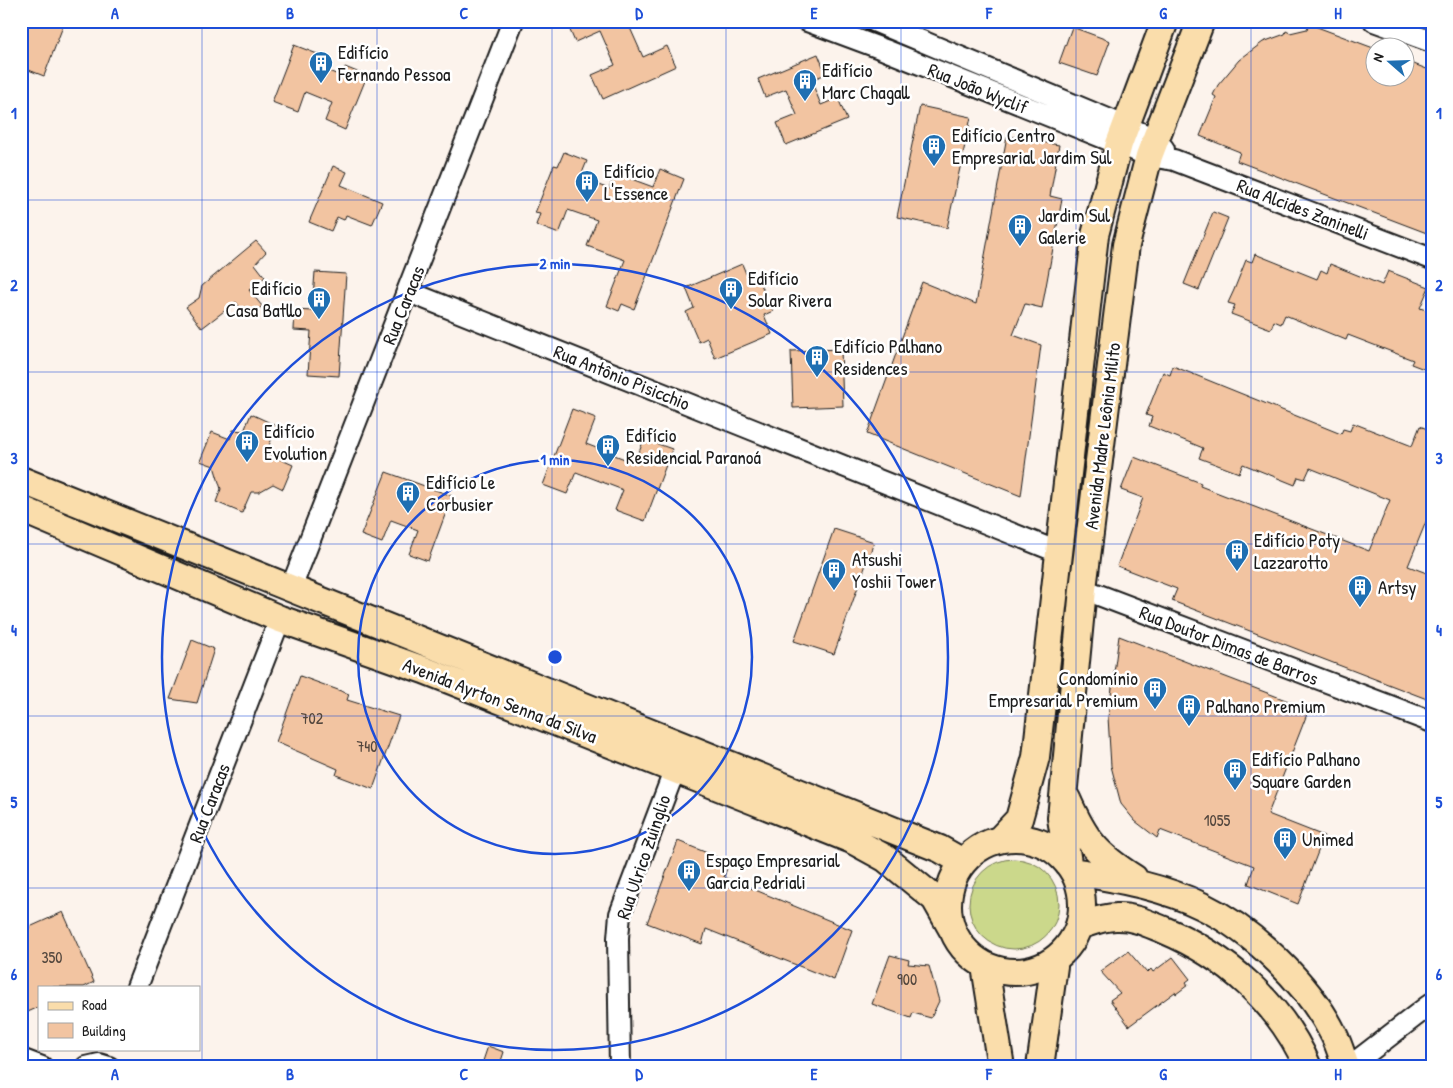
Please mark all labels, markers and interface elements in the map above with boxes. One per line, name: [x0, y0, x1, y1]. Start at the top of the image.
text: A: [111, 2, 119, 24]
text: B: [286, 2, 294, 24]
text: C: [460, 2, 469, 24]
text: D: [635, 2, 643, 24]
text: E: [810, 2, 818, 24]
text: F: [985, 2, 993, 24]
text: G: [1159, 2, 1167, 24]
text: H: [1334, 2, 1342, 24]
north arrow: [1366, 38, 1416, 88]
place label: Edifício Fernando Pessoa: [337, 39, 451, 87]
building icon: Edifício Fernando Pessoa: [308, 50, 334, 84]
text: N: [1367, 50, 1388, 64]
street label: Rua João Wyclif: [924, 56, 1032, 120]
place label: Edifício Marc Chagall: [822, 57, 911, 105]
building icon: Edifício Marc Chagall: [792, 68, 818, 102]
text: 1: [11, 102, 17, 124]
text: 1: [1436, 102, 1442, 124]
place label: Edifício Centro Empresarial Jardim Sul: [952, 122, 1113, 170]
building icon: Edifício Centro Empresarial Jardim Sul: [921, 133, 947, 167]
place label: Edifício L'Essence: [604, 158, 669, 206]
building icon: Edifício L'Essence: [574, 169, 600, 203]
street label: Rua Alcides Zaninelli: [1233, 172, 1373, 246]
place label: Jardim Sul Galerie: [1038, 202, 1111, 250]
building icon: Jardim Sul Galerie: [1007, 213, 1033, 247]
text: 2 min: [540, 253, 571, 274]
street label: Rua Caracas: [375, 262, 431, 348]
place label: Edifício Solar Rivera: [748, 265, 832, 313]
text: 2: [10, 274, 18, 296]
text: 2: [1435, 274, 1443, 296]
place label: Edifício Casa Batllo: [226, 275, 302, 323]
building icon: Edifício Solar Rivera: [718, 276, 744, 310]
building icon: Edifício Casa Batllo: [306, 286, 332, 320]
place label: Edifício Palhano Residences: [834, 333, 942, 381]
street label: Rua Antônio Pisicchio: [550, 338, 694, 416]
street label: Avenida Madre Leônia Milito: [1078, 341, 1126, 531]
building icon: Edifício Palhano Residences: [804, 344, 830, 378]
place label: Edifício Evolution: [264, 418, 327, 466]
place label: Edifício Residencial Paranoá: [626, 422, 761, 470]
building icon: Edifício Evolution: [234, 429, 260, 463]
building icon: Edifício Residencial Paranoá: [595, 433, 621, 467]
text: 3: [10, 447, 18, 469]
text: 3: [1435, 447, 1443, 469]
text: 1 min: [540, 449, 570, 470]
place label: Edifício Le Corbusier: [426, 469, 496, 517]
building icon: Edifício Le Corbusier: [395, 480, 421, 514]
place label: Edifício Poty Lazzarotto: [1254, 527, 1340, 575]
building icon: Edifício Poty Lazzarotto: [1224, 538, 1250, 572]
place label: Atsushi Yoshii Tower: [852, 546, 937, 594]
building icon: Atsushi Yoshii Tower: [821, 557, 847, 591]
building icon: Artsy: [1347, 574, 1373, 608]
place label: Artsy: [1378, 574, 1416, 600]
street label: Rua Doutor Dimas de Barros: [1136, 599, 1322, 691]
text: 4: [11, 619, 17, 641]
text: 4: [1436, 619, 1442, 641]
centre of rings: [546, 648, 564, 666]
street label: Avenida Ayrton Senna da Silva: [399, 651, 601, 749]
place label: Condomínio Empresarial Premium: [989, 665, 1138, 713]
building icon: Condomínio Empresarial Premium: [1142, 676, 1168, 710]
building icon: Palhano Premium: [1176, 693, 1202, 727]
place label: Palhano Premium: [1206, 693, 1325, 719]
house number: 702: [301, 707, 324, 729]
house number: 740: [356, 735, 378, 757]
place label: Edifício Palhano Square Garden: [1252, 746, 1360, 794]
building icon: Edifício Palhano Square Garden: [1222, 757, 1248, 791]
street label: Rua Caracas: [182, 760, 236, 846]
text: 5: [11, 791, 18, 813]
street label: Rua Ulrico Zuinglio: [610, 791, 677, 923]
text: 5: [1436, 791, 1443, 813]
house number: 1055: [1204, 809, 1230, 831]
building icon: Unimed: [1272, 826, 1298, 860]
place label: Unimed: [1302, 826, 1354, 852]
place label: Espaço Empresarial Garcia Pedriali: [706, 847, 841, 895]
building icon: Espaço Empresarial Garcia Pedriali: [676, 858, 702, 892]
house number: 350: [41, 946, 63, 968]
text: 6: [11, 963, 18, 985]
text: 6: [1436, 963, 1443, 985]
house number: 900: [897, 968, 917, 990]
legend: [38, 986, 200, 1050]
text: Road: [82, 994, 107, 1015]
text: Building: [82, 1020, 126, 1041]
text: A: [111, 1063, 119, 1085]
text: B: [286, 1063, 294, 1085]
text: C: [460, 1063, 469, 1085]
text: D: [635, 1063, 643, 1085]
text: E: [810, 1063, 818, 1085]
text: F: [985, 1063, 993, 1085]
text: G: [1159, 1063, 1167, 1085]
text: H: [1334, 1063, 1342, 1085]

